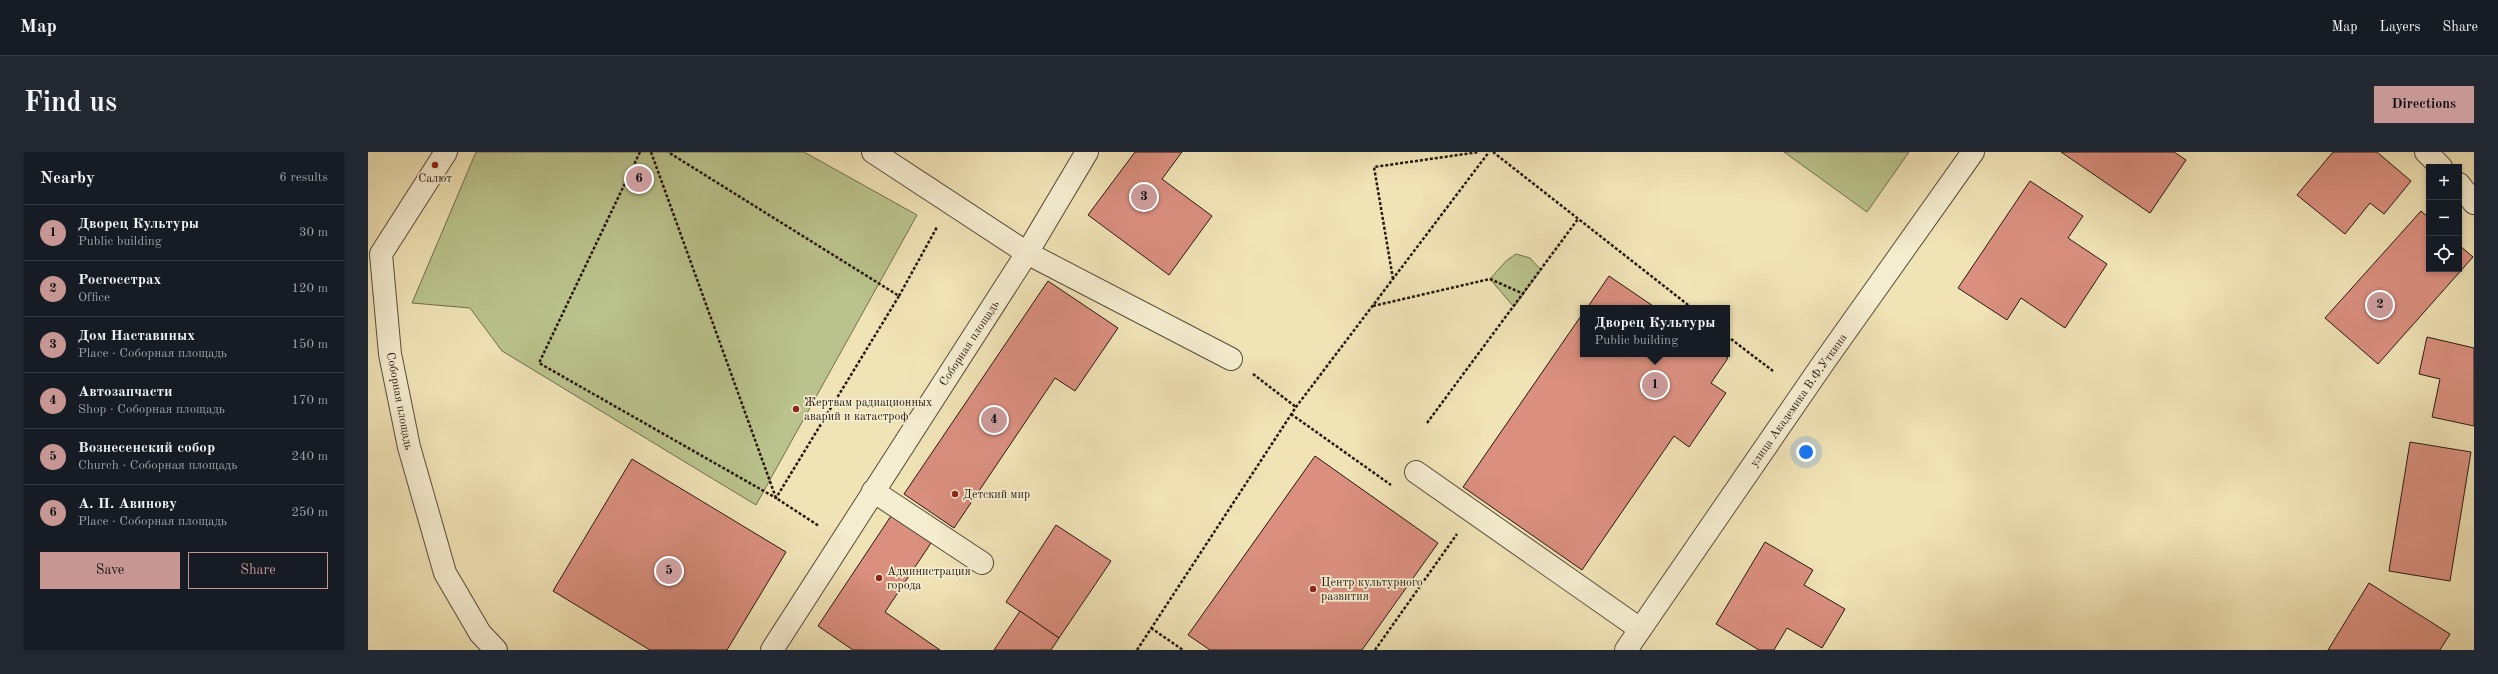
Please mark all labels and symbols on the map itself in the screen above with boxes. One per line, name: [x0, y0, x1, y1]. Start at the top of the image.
marker: Салют: [430, 160, 440, 170]
pin: 6: [626, 164, 652, 194]
place label: Салют: [418, 173, 452, 185]
pin: 3: [1131, 182, 1157, 212]
pin: 2: [2367, 290, 2393, 320]
street label: Соборная площадь: [938, 298, 1002, 388]
street label: улица Академика В.Ф.Уткина: [1748, 332, 1850, 469]
street label: Соборная площадь: [384, 351, 414, 451]
pin: 1: [1642, 370, 1668, 400]
place label: Жертвам радиационных аварий и катастроф: [804, 397, 932, 423]
marker: Жертвам радиационных аварий и катастроф: [791, 404, 801, 414]
pin: 4: [981, 405, 1007, 435]
your location: [1796, 442, 1816, 462]
marker: Детский мир: [950, 489, 960, 499]
place label: Детский мир: [963, 489, 1030, 501]
pin: 5: [656, 556, 682, 586]
place label: Администрация города: [887, 566, 971, 592]
marker: Администрация города: [874, 573, 884, 583]
place label: Центр культурного развития: [1321, 577, 1423, 603]
marker: Центр культурного развития: [1308, 584, 1318, 594]

